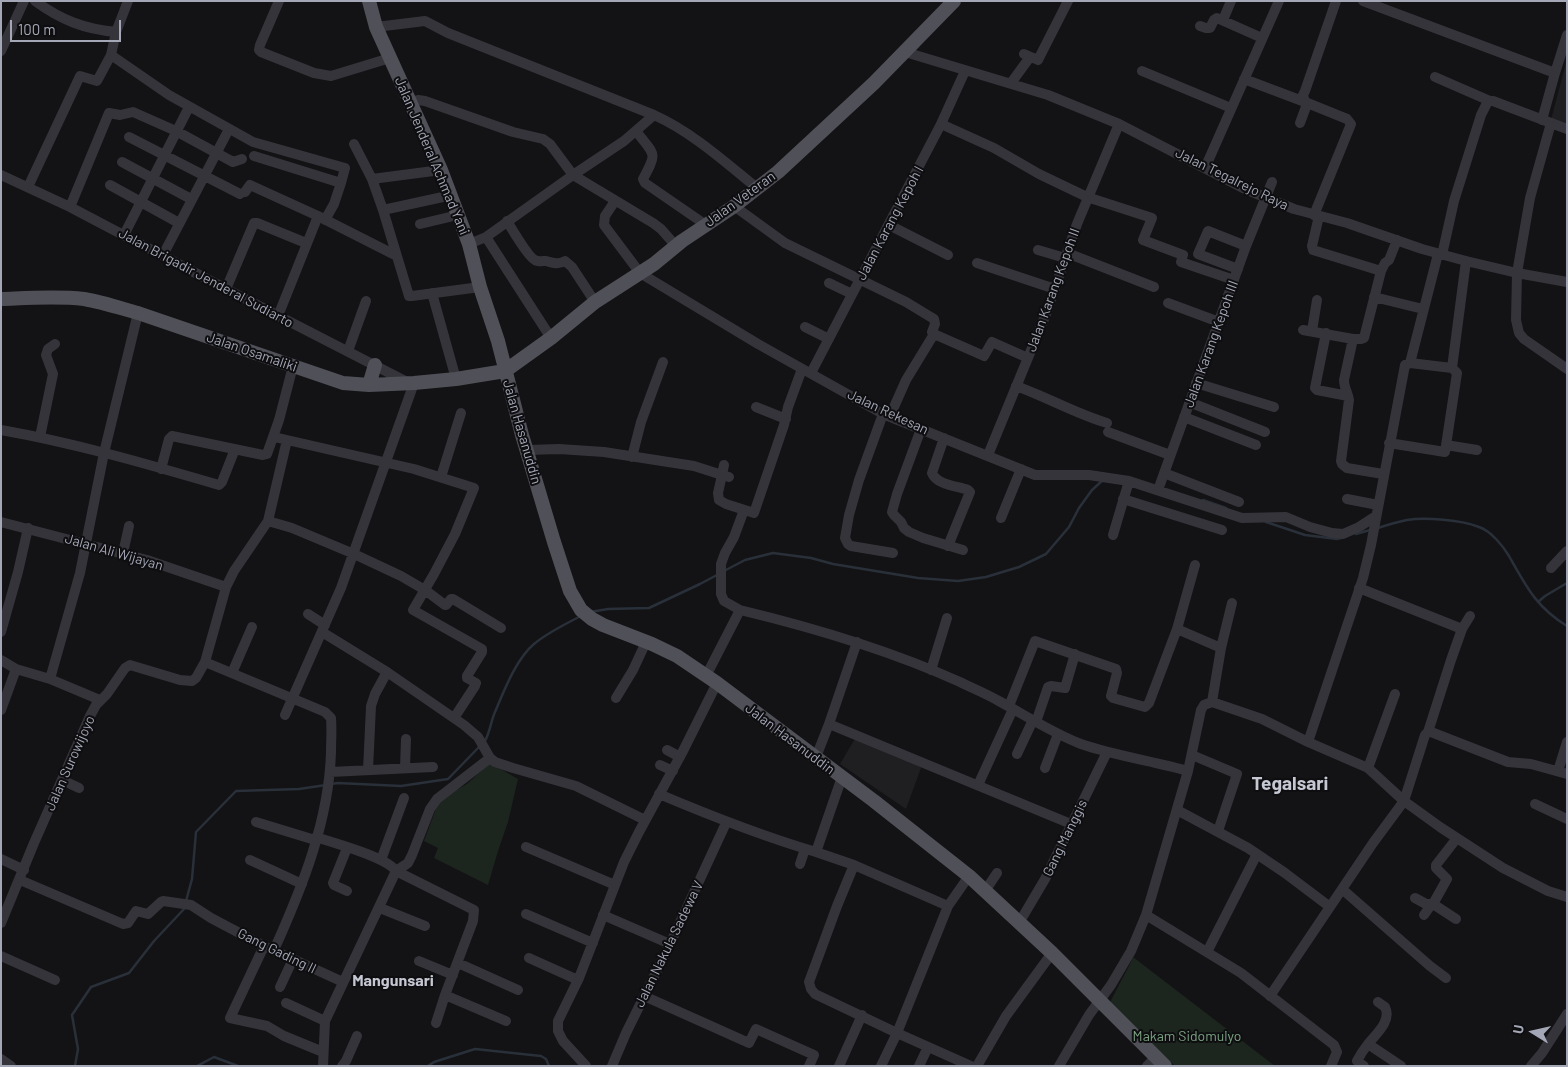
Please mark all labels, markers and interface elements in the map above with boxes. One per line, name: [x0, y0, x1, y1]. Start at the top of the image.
scale bar: [12, 10, 124, 42]
text: 100 m: [18, 20, 56, 38]
street label: Jalan Jenderal Achmad Yani: [391, 74, 473, 238]
street label: Jalan Tegalrejo Raya: [1173, 144, 1291, 214]
street label: Jalan Karang Kepoh I: [853, 163, 927, 283]
street label: Jalan Veteran: [701, 168, 779, 230]
street label: Jalan Brigadir Jenderal Sudiarto: [116, 225, 296, 331]
street label: Jalan Karang Kepoh II: [1023, 226, 1083, 354]
street label: Jalan Karang Kepoh III: [1180, 278, 1242, 410]
street label: Jalan Osamaliki: [205, 329, 299, 375]
street label: Jalan Hasanuddin: [499, 378, 545, 486]
street label: Jalan Rekesan: [845, 386, 931, 438]
street label: Jalan Ali Wijayan: [63, 530, 165, 574]
street label: Jalan Hasanuddin: [742, 700, 838, 778]
street label: Jalan Surowijoyo: [42, 713, 98, 813]
district label: Tegalsari: [1252, 773, 1328, 795]
street label: Gang Manggis: [1039, 797, 1091, 879]
street label: Jalan Nakula Sadewa V: [631, 878, 707, 1010]
street label: Gang Gading II: [235, 925, 319, 977]
district label: Mangunsari: [352, 971, 434, 991]
north arrow: [1508, 1007, 1558, 1057]
text: U: [1509, 1023, 1527, 1035]
park label: Makam Sidomulyo: [1133, 1028, 1241, 1044]

